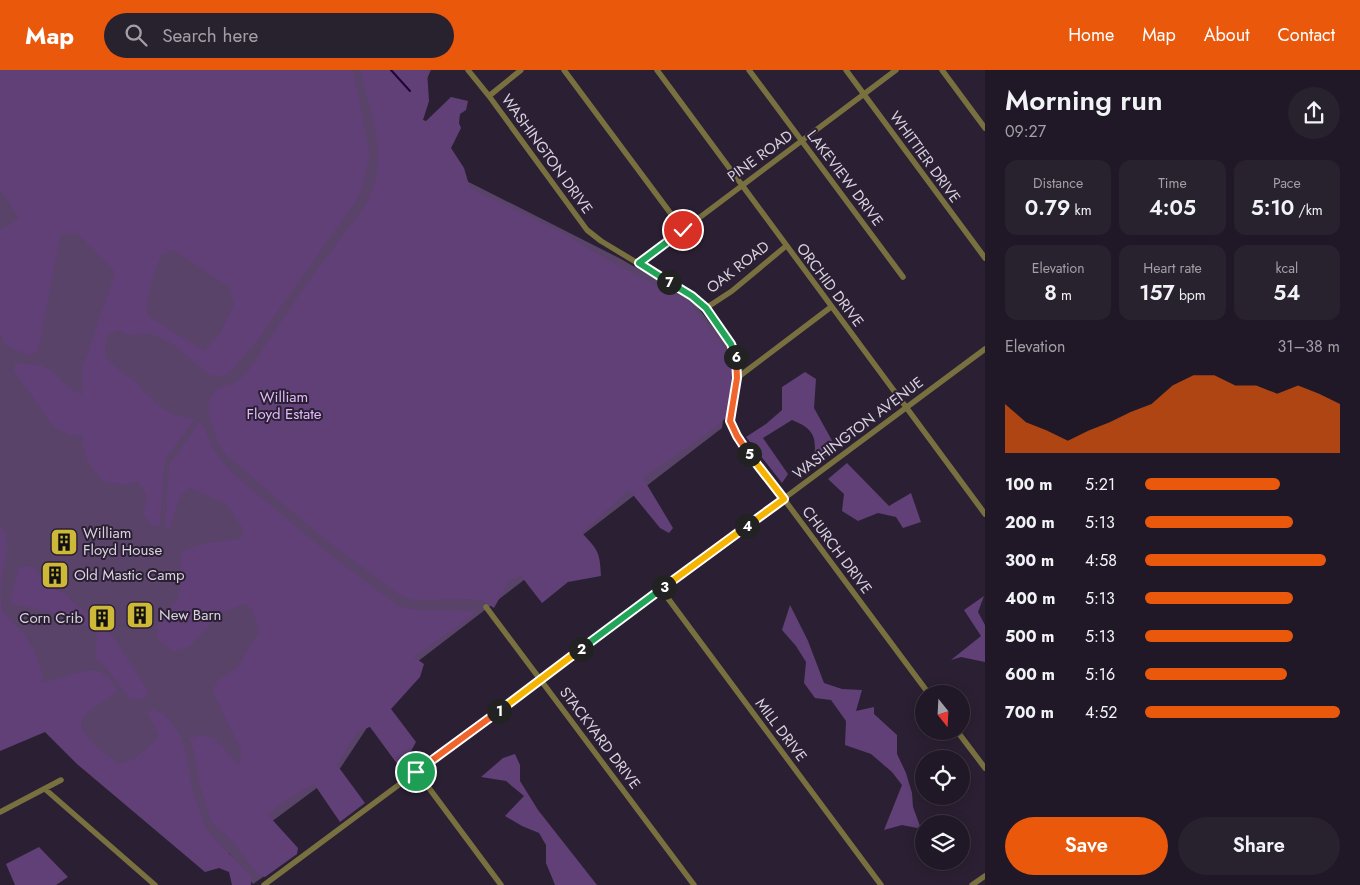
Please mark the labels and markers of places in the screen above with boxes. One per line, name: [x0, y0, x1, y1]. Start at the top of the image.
pin: [662, 209, 704, 251]
pin: 7: [656, 270, 682, 294]
pin: 6: [724, 344, 748, 370]
pin: 5: [736, 442, 762, 466]
pin: 4: [734, 514, 760, 538]
place label: William Floyd House: [83, 522, 162, 561]
building icon: William Floyd House: [49, 527, 79, 557]
building icon: Old Mastic Camp: [40, 560, 70, 590]
place label: Old Mastic Camp: [74, 564, 185, 586]
pin: 3: [652, 574, 676, 600]
building icon: New Barn: [125, 600, 155, 630]
building icon: Corn Crib: [87, 603, 117, 633]
place label: New Barn: [159, 604, 221, 626]
place label: Corn Crib: [19, 607, 83, 629]
pin: 2: [568, 636, 594, 662]
pin: 1: [486, 698, 512, 724]
pin: [395, 751, 437, 793]

